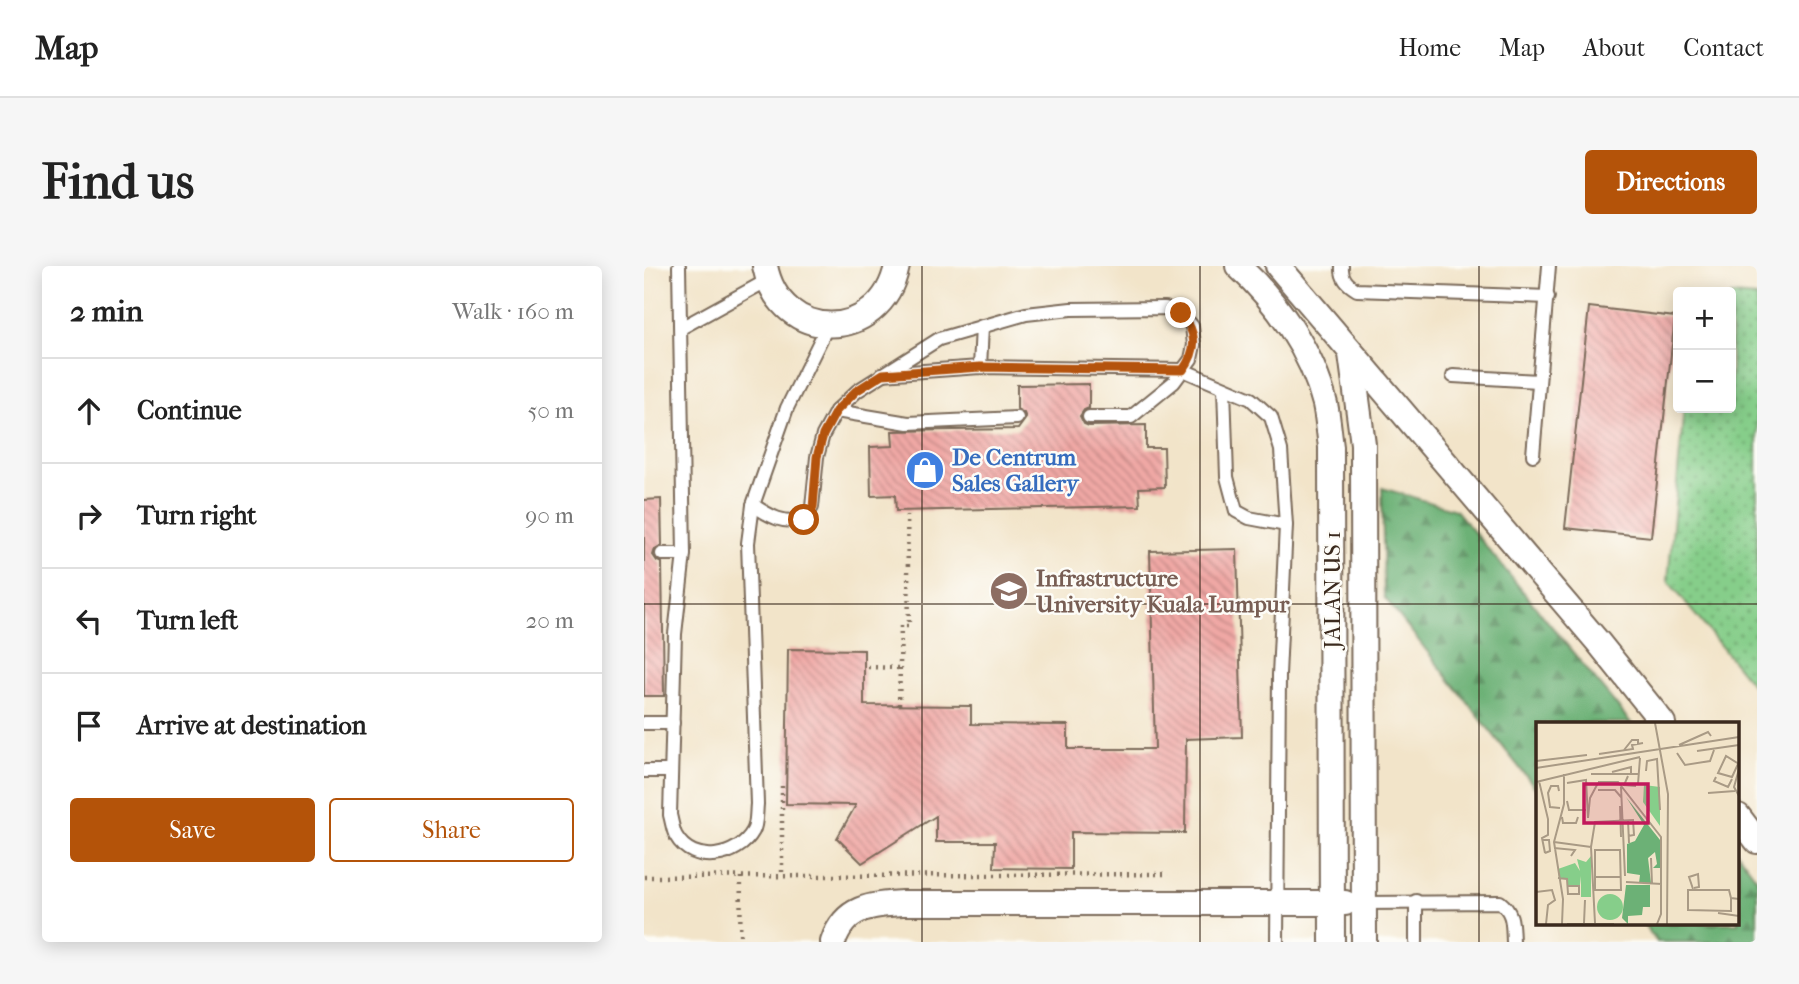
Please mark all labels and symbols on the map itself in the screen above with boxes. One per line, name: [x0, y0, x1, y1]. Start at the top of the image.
route end: [1165, 297, 1196, 328]
place label: De Centrum Sales Gallery: [952, 444, 1080, 497]
shop icon: De Centrum Sales Gallery: [904, 449, 946, 491]
route start: [788, 504, 819, 535]
street label: JALAN US 1: [1319, 531, 1346, 651]
place label: Infrastructure University Kuala Lumpur: [1035, 565, 1291, 618]
school or university icon: Infrastructure University Kuala Lumpur: [988, 570, 1030, 612]
inset map: [1536, 722, 1740, 925]

